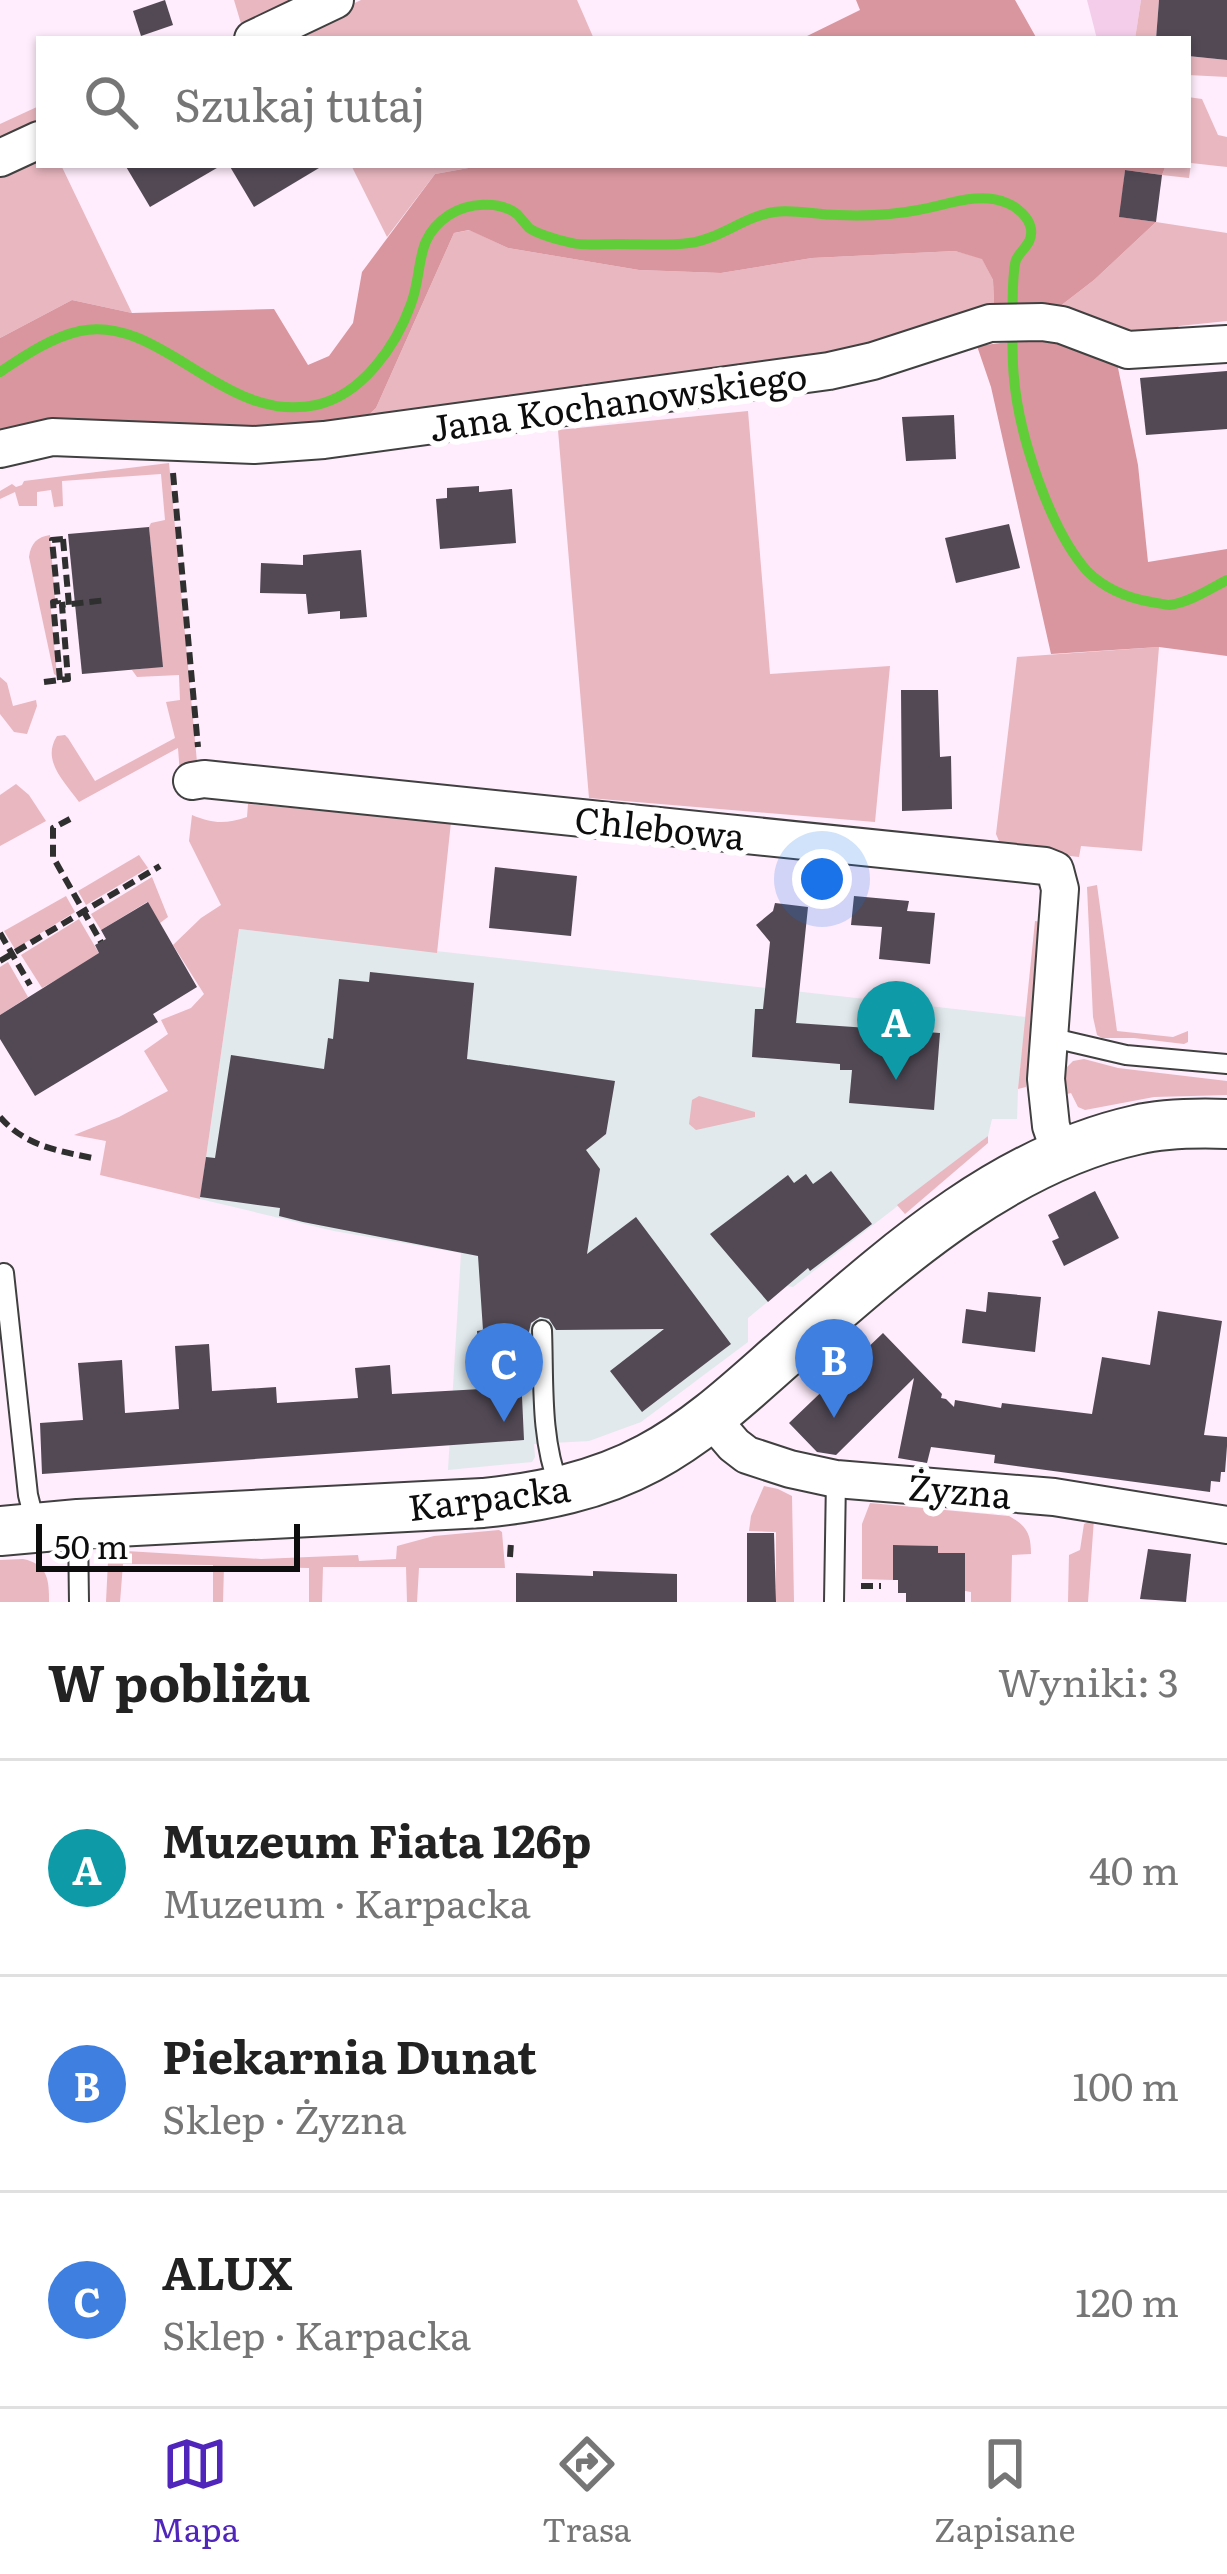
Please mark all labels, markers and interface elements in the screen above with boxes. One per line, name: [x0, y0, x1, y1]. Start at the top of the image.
search box: [36, 36, 1191, 168]
icon: search: [78, 69, 144, 135]
text: Szukaj tutaj: [174, 69, 425, 136]
street label: Jana Kochanowskiego: [426, 347, 810, 453]
street label: Chlebowa: [572, 791, 748, 861]
your location: [792, 849, 852, 909]
pin: A: [857, 981, 935, 1080]
pin: B: [795, 1319, 873, 1418]
pin: C: [465, 1323, 543, 1422]
street label: Żyzna: [906, 1458, 1015, 1520]
street label: Karpacka: [405, 1460, 574, 1532]
scale bar: [36, 1518, 300, 1571]
text: 50 m: [54, 1520, 128, 1569]
text: W pobliżu: [48, 1642, 311, 1718]
text: Wyniki: 3: [998, 1651, 1179, 1709]
text: Muzeum Fiata 126p: [162, 1805, 592, 1872]
text: A: [72, 1839, 102, 1897]
text: 40 m: [1089, 1839, 1179, 1897]
text: Muzeum · Karpacka: [162, 1872, 531, 1930]
text: Piekarnia Dunat: [162, 2021, 537, 2088]
text: B: [74, 2055, 100, 2113]
text: 100 m: [1072, 2055, 1179, 2113]
text: Sklep · Żyzna: [162, 2088, 407, 2146]
text: ALUX: [162, 2237, 293, 2304]
text: C: [73, 2271, 101, 2329]
text: 120 m: [1075, 2271, 1179, 2329]
text: Sklep · Karpacka: [162, 2304, 471, 2362]
tab: Mapa: [151, 2431, 239, 2552]
tab: Trasa: [542, 2431, 631, 2552]
tab: Zapisane: [934, 2431, 1076, 2552]

